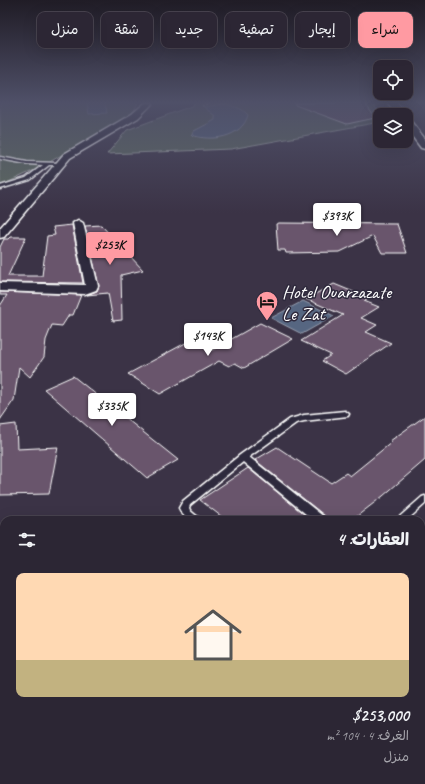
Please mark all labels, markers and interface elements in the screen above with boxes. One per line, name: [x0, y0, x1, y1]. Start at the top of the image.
chip: منزل: [37, 12, 93, 48]
chip: شقة: [101, 12, 153, 48]
chip: جديد: [161, 12, 217, 48]
chip: تصفية: [225, 12, 287, 48]
chip: إيجار: [295, 12, 350, 48]
chip: شراء: [358, 12, 413, 48]
map controls: [373, 60, 413, 148]
button: locate: [373, 60, 413, 100]
button: layers: [373, 108, 413, 148]
pin: $393K: [309, 203, 365, 237]
text: $393K: [322, 208, 352, 224]
pin: $253K: [82, 232, 138, 266]
text: $253K: [95, 237, 125, 253]
place label: Hotel Ouarzazate Le Zat: [282, 280, 393, 326]
hotel icon: Hotel Ouarzazate Le Zat: [254, 289, 280, 322]
pin: $143K: [180, 323, 236, 357]
text: $143K: [193, 328, 223, 344]
pin: $335K: [84, 393, 140, 427]
text: $335K: [97, 398, 127, 414]
icon: filters: [16, 529, 38, 551]
text: العقارات: 4: [337, 529, 409, 550]
icon: home: [177, 599, 249, 671]
text: $253,000: [352, 705, 409, 726]
text: الغرف: 4 · 104 m²: [327, 728, 409, 744]
text: منزل: [383, 749, 409, 765]

